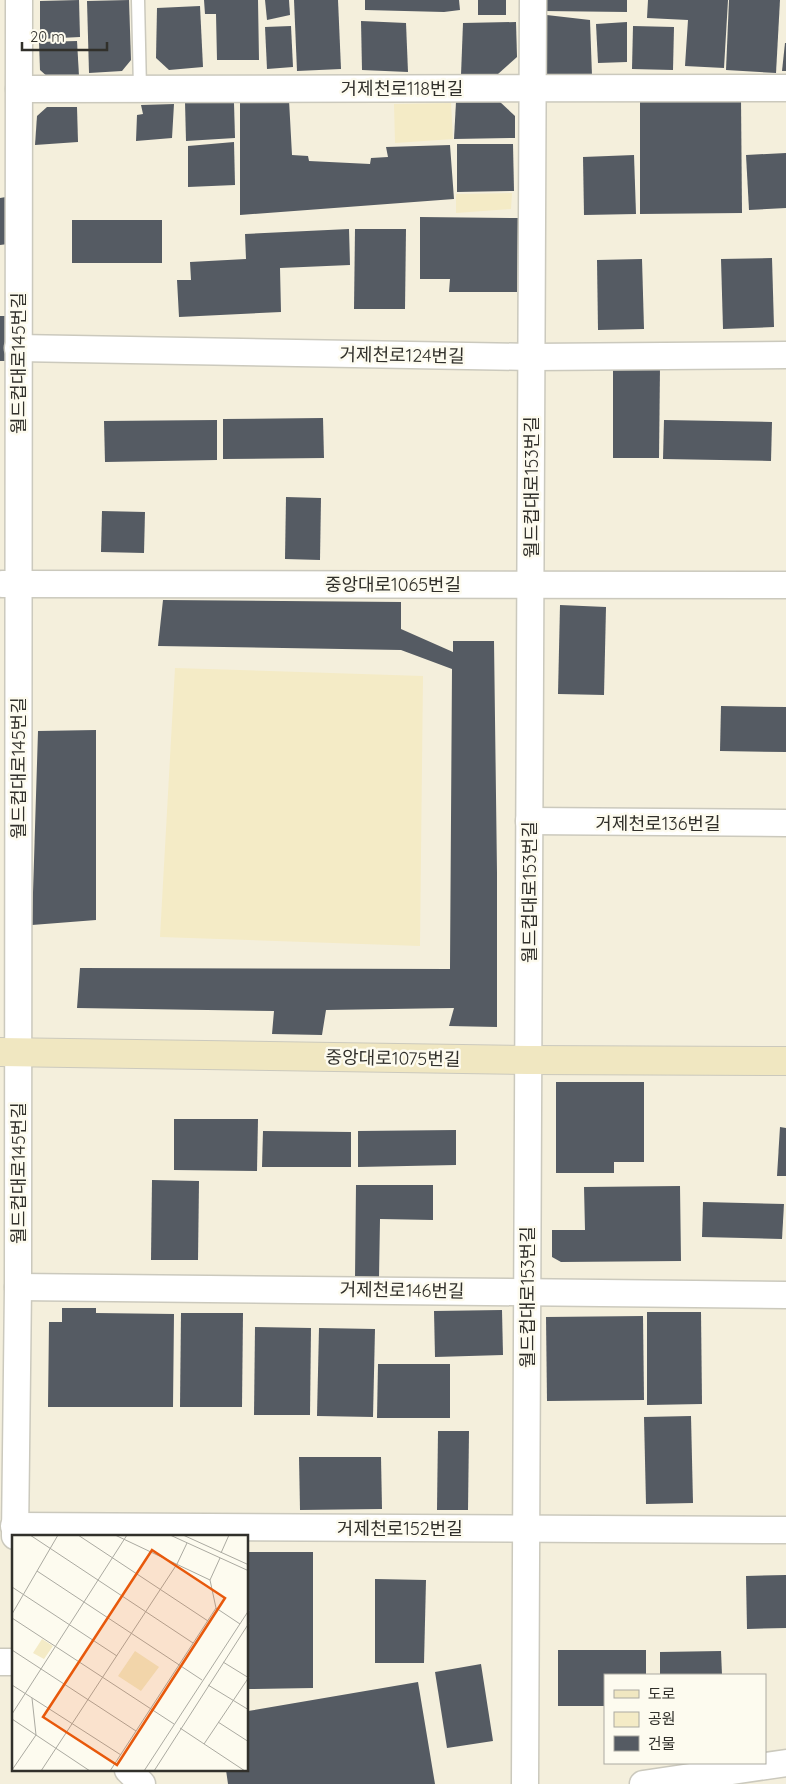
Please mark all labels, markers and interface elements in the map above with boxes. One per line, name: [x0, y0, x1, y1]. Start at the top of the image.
scale bar: [22, 20, 108, 52]
text: 20 m: [30, 27, 65, 46]
street label: 거제천로118번길: [341, 77, 463, 100]
street label: 월드컵대로145번길: [7, 292, 30, 434]
street label: 거제천로124번길: [339, 342, 465, 368]
street label: 월드컵대로153번길: [520, 416, 543, 558]
street label: 중앙대로1065번길: [325, 573, 461, 596]
street label: 월드컵대로145번길: [7, 697, 30, 839]
street label: 거제천로136번길: [595, 812, 721, 835]
street label: 월드컵대로153번길: [518, 821, 541, 963]
street label: 중앙대로1075번길: [325, 1045, 461, 1071]
street label: 월드컵대로145번길: [7, 1102, 30, 1244]
street label: 월드컵대로153번길: [516, 1226, 539, 1368]
street label: 거제천로146번길: [339, 1277, 465, 1303]
street label: 거제천로152번길: [337, 1517, 463, 1540]
inset map: [12, 1535, 249, 1772]
legend: [604, 1674, 766, 1764]
text: 도로: [648, 1684, 676, 1703]
text: 공원: [648, 1709, 676, 1728]
text: 건물: [648, 1734, 676, 1753]

